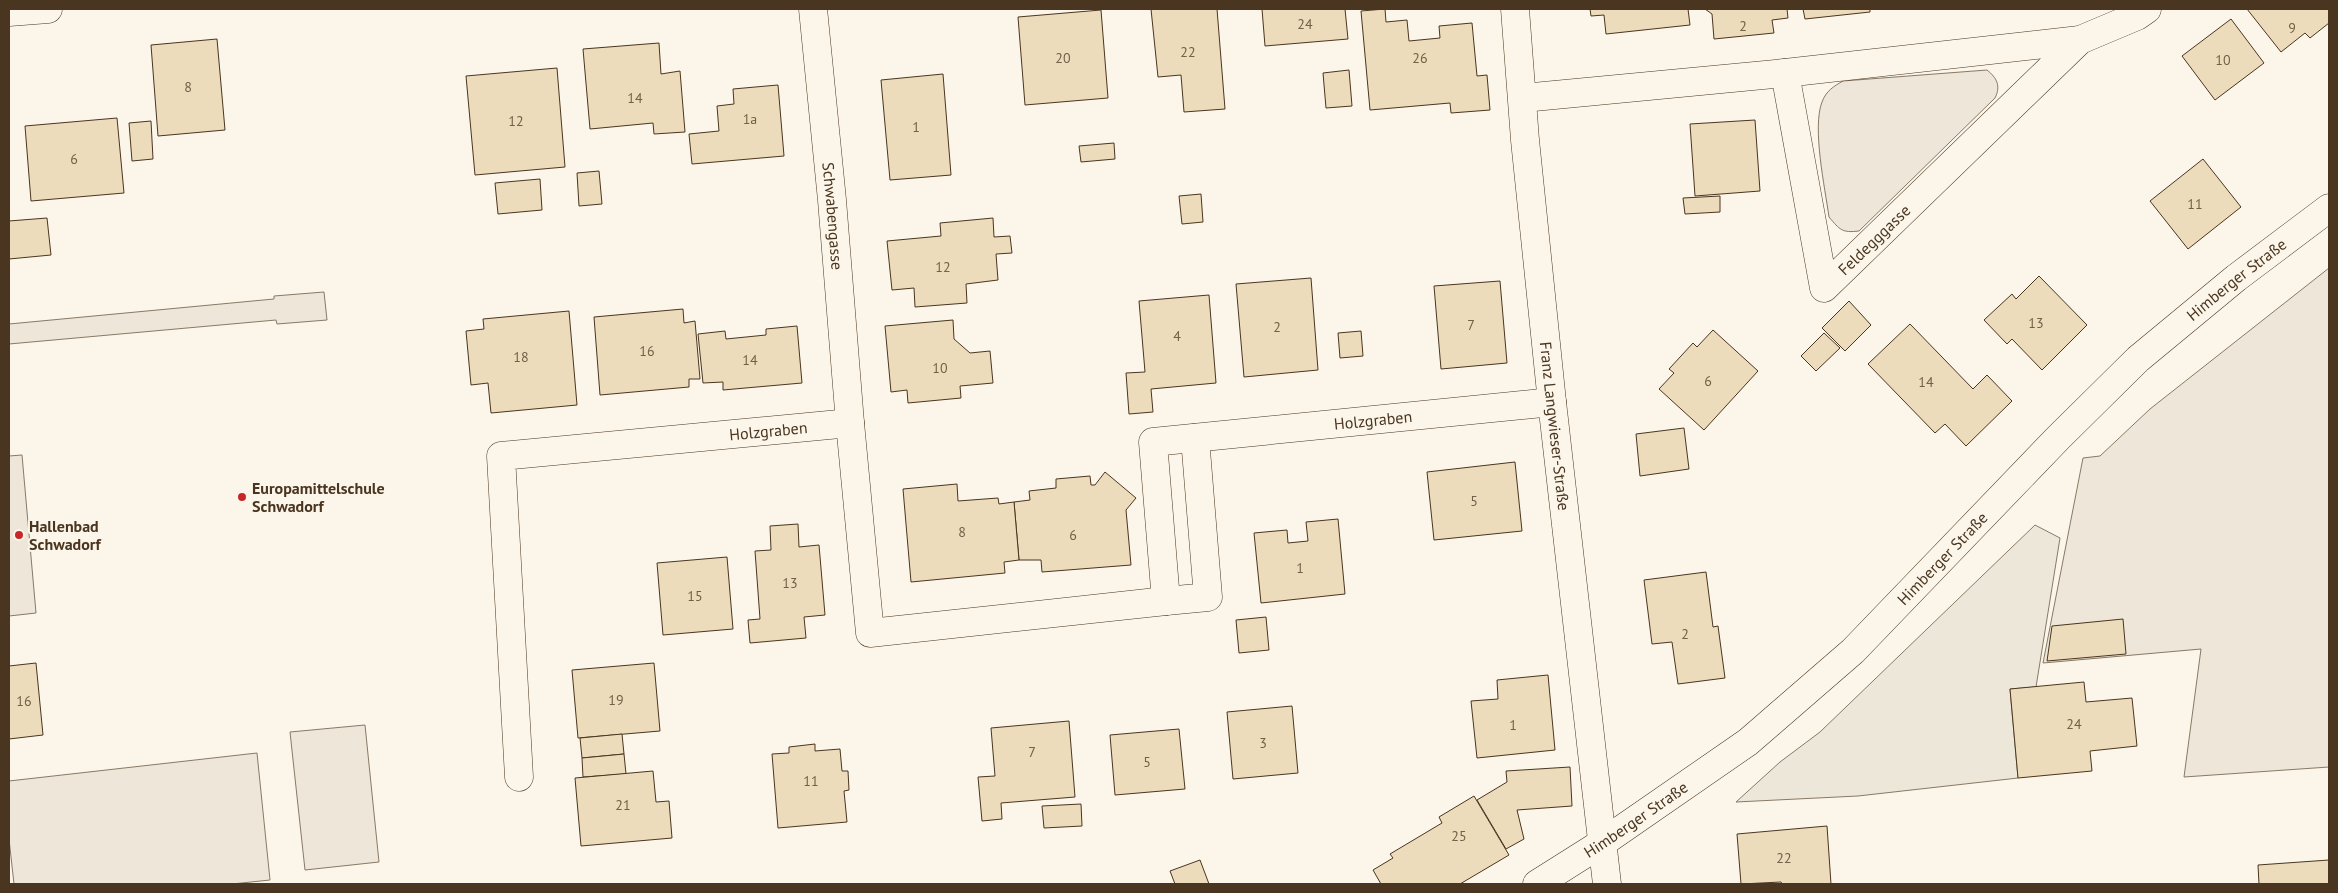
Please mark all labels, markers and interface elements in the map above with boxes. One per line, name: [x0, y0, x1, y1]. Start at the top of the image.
house number: 24: [1297, 15, 1313, 33]
house number: 2: [1739, 17, 1747, 35]
house number: 9: [2288, 19, 2296, 37]
house number: 22: [1180, 43, 1196, 61]
house number: 20: [1055, 49, 1071, 67]
house number: 26: [1412, 49, 1428, 67]
house number: 10: [2215, 51, 2231, 69]
house number: 8: [184, 78, 192, 96]
house number: 14: [627, 89, 643, 107]
house number: 1a: [743, 110, 757, 128]
house number: 12: [508, 112, 524, 130]
house number: 1: [912, 118, 920, 136]
house number: 6: [70, 150, 78, 168]
street label: Schwabengasse: [818, 161, 848, 271]
house number: 11: [2187, 195, 2203, 213]
street label: Feldegggasse: [1834, 200, 1914, 279]
street label: Himberger Straße: [2182, 234, 2290, 325]
house number: 12: [935, 258, 951, 276]
house number: 13: [2028, 314, 2044, 332]
house number: 7: [1467, 316, 1475, 334]
house number: 2: [1273, 318, 1281, 336]
house number: 4: [1173, 327, 1181, 345]
street label: Franz Langwieser-Straße: [1536, 341, 1574, 512]
house number: 16: [639, 342, 655, 360]
house number: 18: [513, 348, 529, 366]
house number: 14: [742, 351, 758, 369]
house number: 10: [932, 359, 948, 377]
house number: 6: [1704, 372, 1712, 390]
house number: 14: [1918, 373, 1934, 391]
street label: Holzgraben: [1333, 406, 1413, 434]
street label: Holzgraben: [728, 417, 808, 444]
place label: Europamittelschule Schwadorf: [252, 478, 385, 516]
marker: Europamittelschule Schwadorf: [236, 491, 248, 503]
house number: 5: [1470, 492, 1478, 510]
street label: Himberger Straße: [1893, 508, 1992, 609]
place label: Hallenbad Schwadorf: [29, 516, 101, 554]
house number: 8: [958, 523, 966, 541]
house number: 6: [1069, 526, 1077, 544]
marker: Hallenbad Schwadorf: [13, 529, 25, 541]
house number: 1: [1296, 559, 1304, 577]
house number: 13: [782, 574, 798, 592]
house number: 15: [687, 587, 703, 605]
house number: 2: [1681, 625, 1689, 643]
house number: 19: [608, 691, 624, 709]
house number: 16: [16, 692, 32, 710]
house number: 24: [2066, 715, 2082, 733]
house number: 1: [1509, 716, 1517, 734]
house number: 3: [1259, 734, 1267, 752]
house number: 7: [1028, 743, 1036, 761]
house number: 5: [1143, 753, 1151, 771]
house number: 11: [803, 772, 819, 790]
street label: Himberger Straße: [1580, 777, 1692, 862]
house number: 21: [615, 796, 631, 814]
house number: 25: [1451, 827, 1467, 845]
house number: 22: [1776, 849, 1792, 867]

